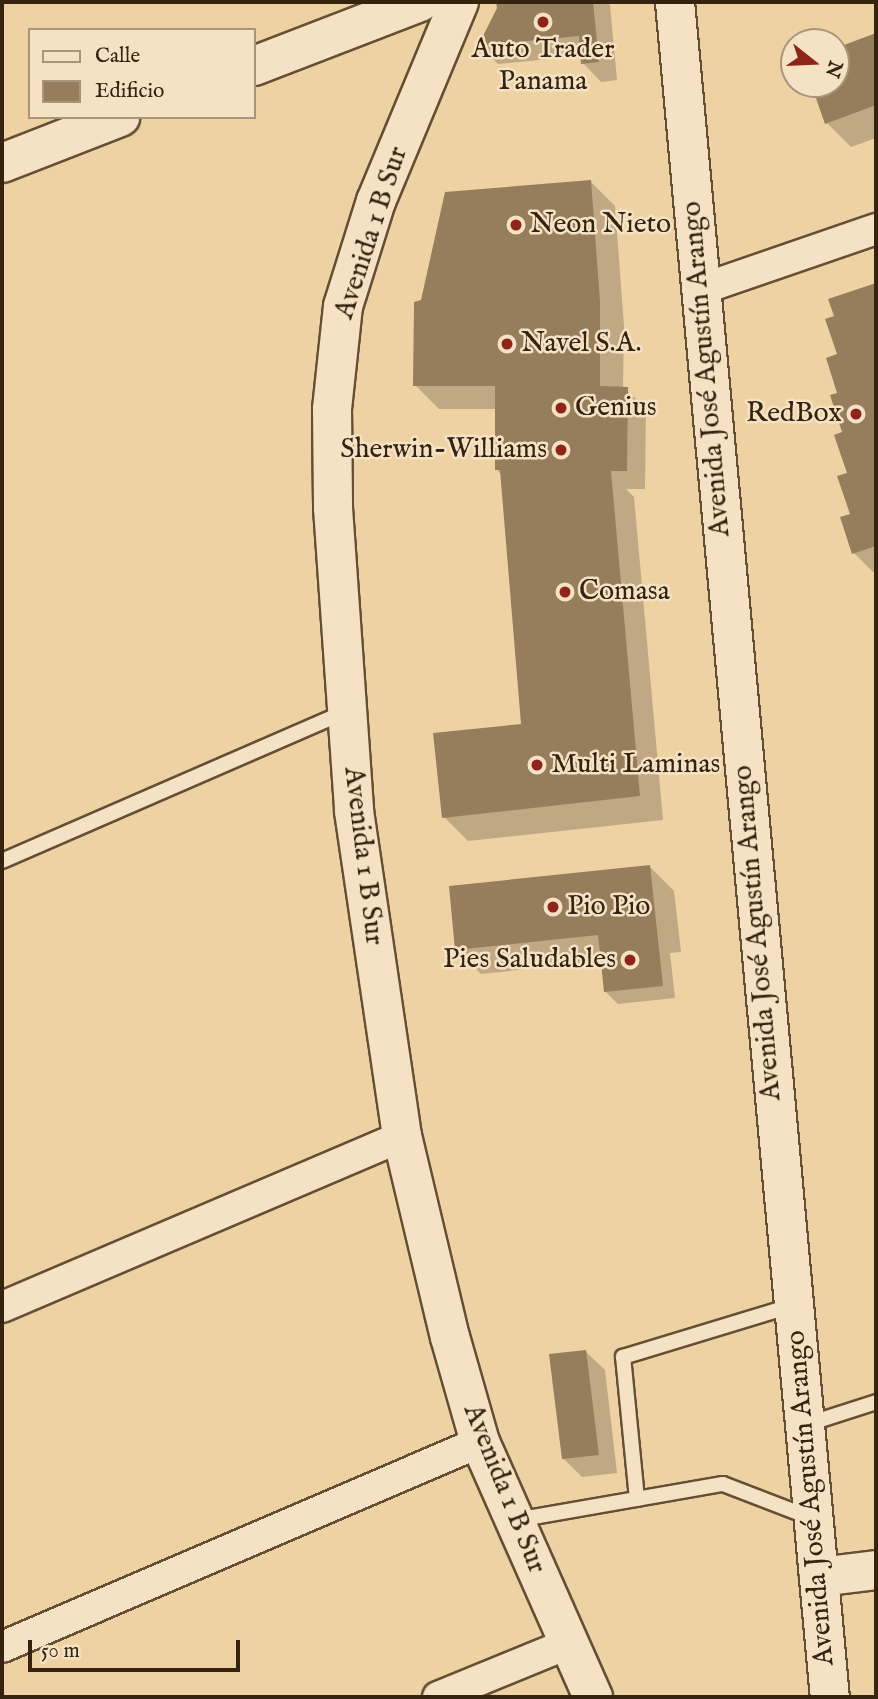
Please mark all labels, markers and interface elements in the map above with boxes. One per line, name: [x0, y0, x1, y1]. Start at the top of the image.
marker: Auto Trader Panama: [535, 14, 551, 30]
legend: [28, 28, 256, 119]
north arrow: [780, 28, 850, 98]
place label: Auto Trader Panama: [472, 33, 614, 99]
text: Calle: [95, 43, 140, 70]
text: N: [819, 57, 847, 80]
text: Edificio: [95, 78, 164, 105]
street label: Avenida 1 B Sur: [328, 143, 416, 323]
street label: Avenida José Agustín Arango: [676, 200, 738, 538]
place label: Neon Nieto: [530, 208, 671, 242]
marker: Neon Nieto: [508, 217, 524, 233]
place label: Navel S.A.: [521, 327, 642, 361]
marker: Navel S.A.: [499, 336, 515, 352]
place label: Genius: [575, 391, 657, 425]
place label: RedBox: [746, 397, 842, 431]
marker: Genius: [553, 400, 569, 416]
marker: RedBox: [848, 406, 864, 422]
place label: Sherwin-Williams: [340, 433, 547, 467]
marker: Sherwin-Williams: [553, 442, 569, 458]
place label: Comasa: [579, 575, 670, 609]
marker: Comasa: [557, 584, 573, 600]
place label: Multi Laminas: [551, 748, 720, 782]
marker: Multi Laminas: [529, 757, 545, 773]
street label: Avenida José Agustín Arango: [727, 764, 789, 1102]
street label: Avenida 1 B Sur: [335, 765, 391, 947]
place label: Pio Pio: [567, 890, 650, 924]
marker: Pio Pio: [545, 899, 561, 915]
place label: Pies Saludables: [443, 943, 616, 977]
marker: Pies Saludables: [622, 952, 638, 968]
street label: Avenida José Agustín Arango: [780, 1329, 842, 1667]
street label: Avenida 1 B Sur: [455, 1400, 553, 1578]
scale bar: [32, 1626, 243, 1670]
text: 50 m: [41, 1638, 80, 1665]

